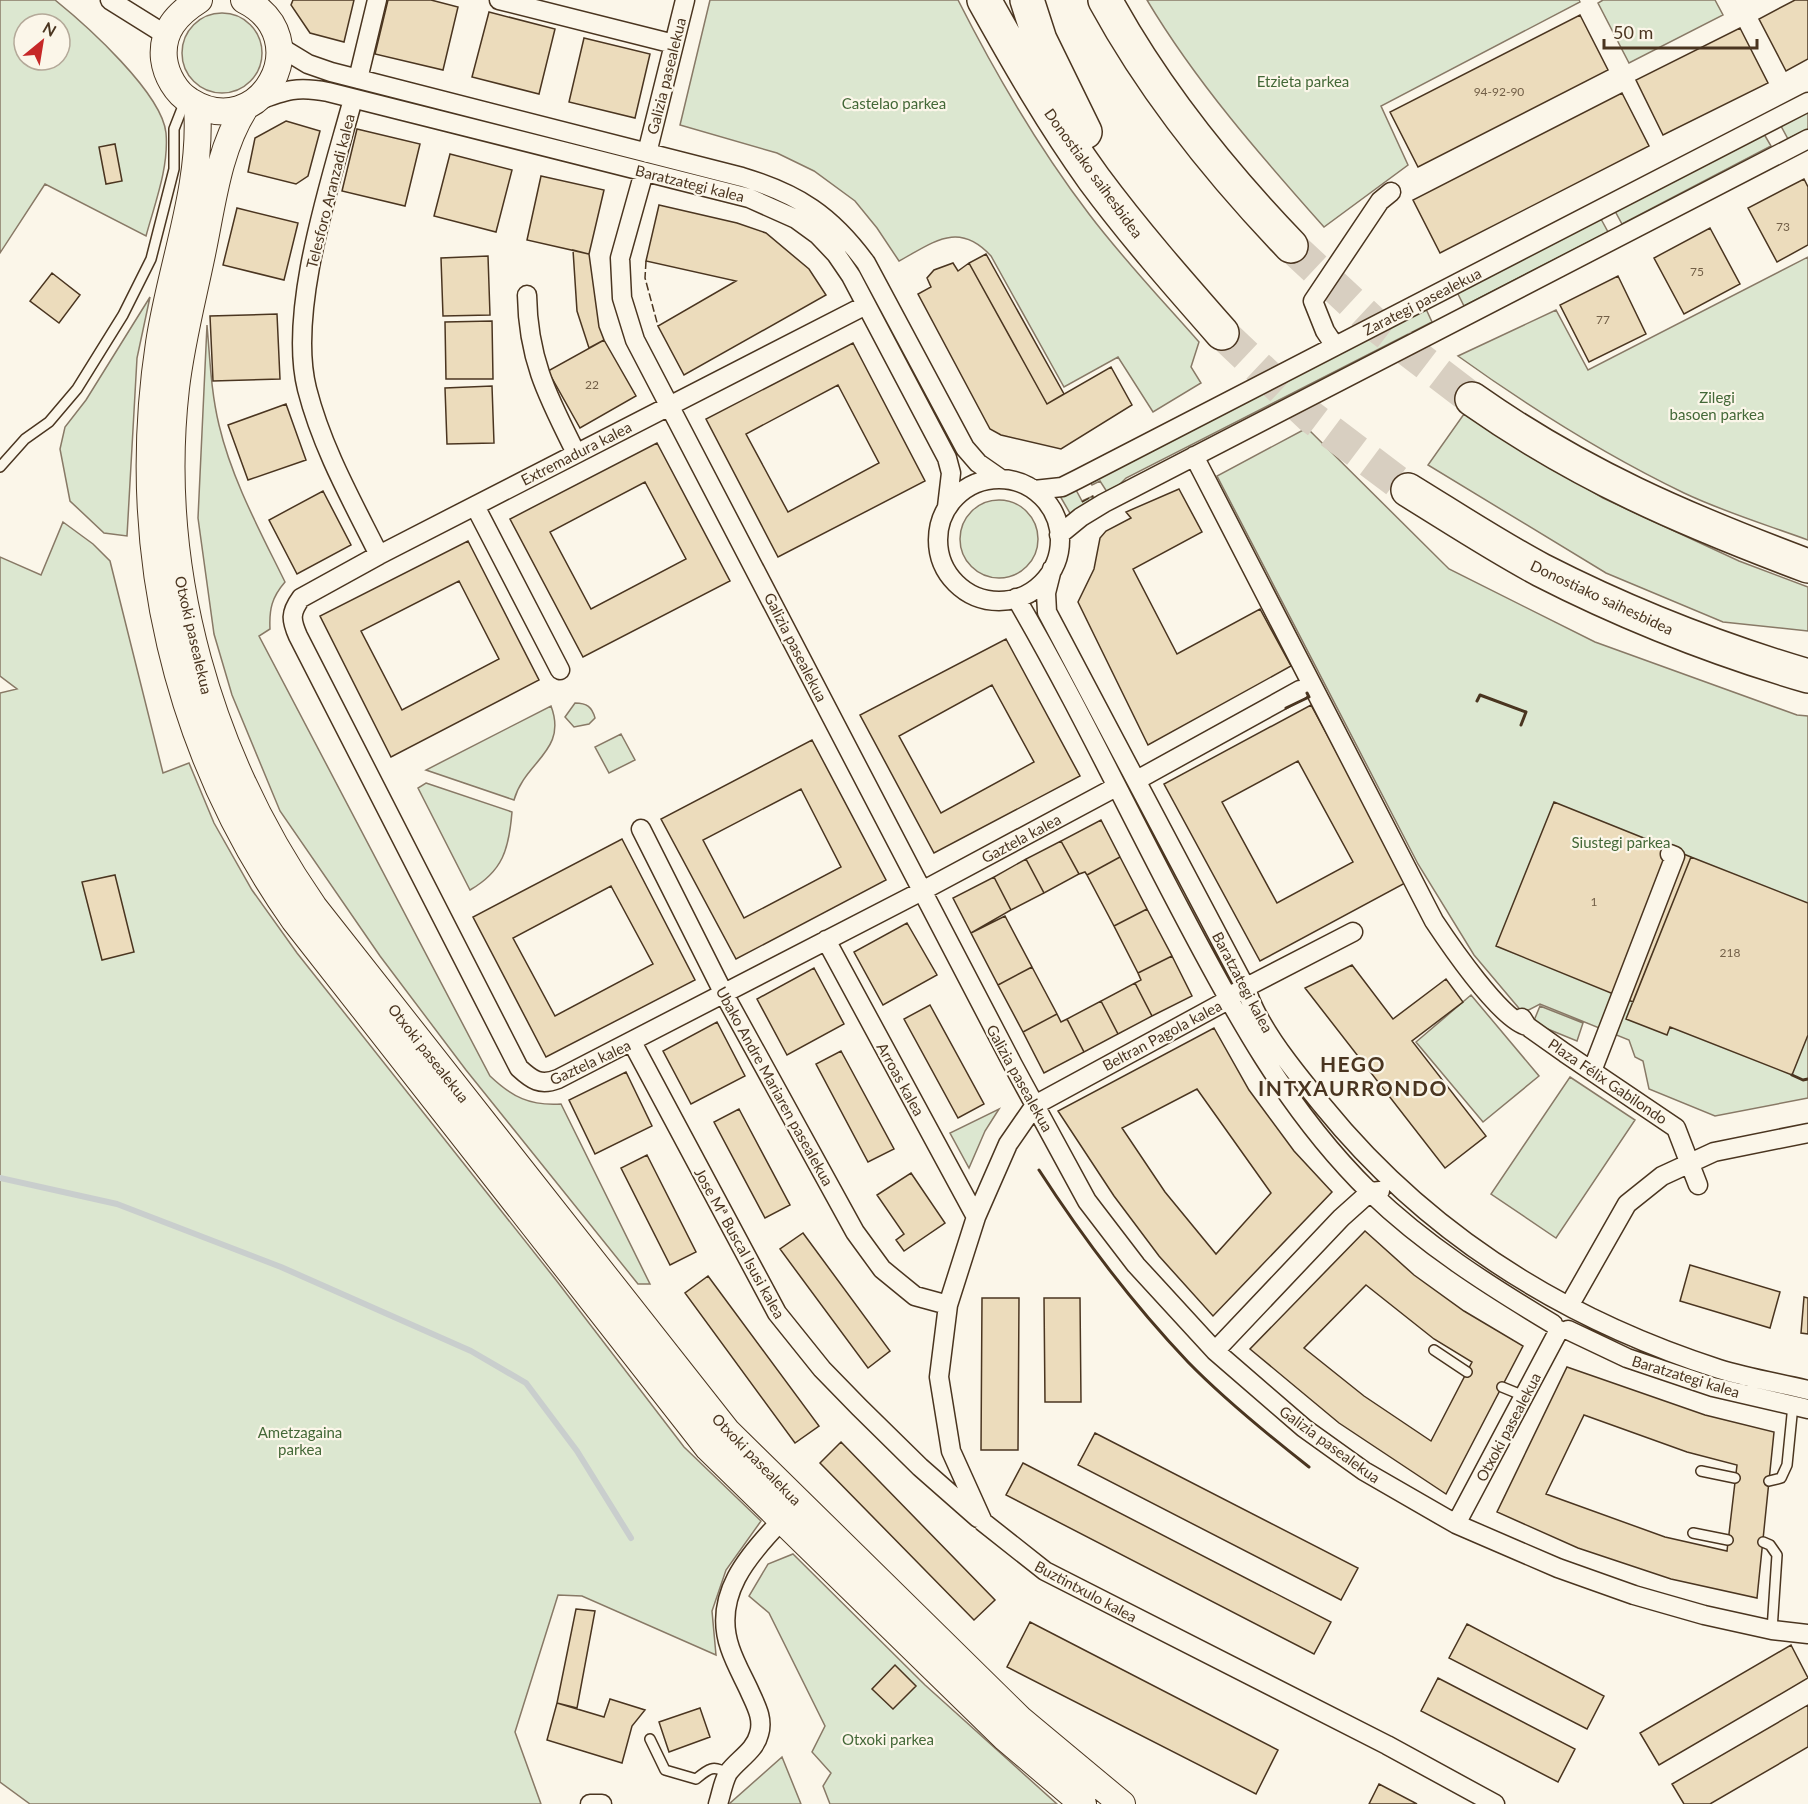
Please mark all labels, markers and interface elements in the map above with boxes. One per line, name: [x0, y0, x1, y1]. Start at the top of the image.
north arrow: [12, 12, 72, 72]
scale bar: [1604, 12, 1757, 50]
street label: Galizia pasealekua: [643, 16, 689, 136]
text: N: [40, 17, 60, 40]
text: 50 m: [1613, 21, 1653, 43]
park label: Etzieta parkea: [1257, 72, 1349, 90]
house number: 94-92-90: [1474, 84, 1524, 99]
park label: Castelao parkea: [842, 94, 946, 112]
street label: Donostiako saihesbidea: [1041, 105, 1147, 241]
street label: Telesforo Aranzadi kalea: [302, 112, 358, 270]
street label: Baratzategi kalea: [634, 161, 746, 205]
house number: 73: [1776, 219, 1790, 234]
street label: Zarategi pasealekua: [1360, 263, 1484, 339]
house number: 75: [1690, 264, 1704, 279]
house number: 77: [1596, 312, 1610, 327]
house number: 22: [585, 377, 599, 392]
park label: Zilegi basoen parkea: [1670, 388, 1764, 423]
street label: Extremadura kalea: [518, 417, 634, 489]
street label: Donostiako saihesbidea: [1528, 556, 1676, 638]
street label: Otxoki pasealekua: [172, 574, 216, 696]
street label: Galizia pasealekua: [761, 590, 831, 704]
street label: Gaztela kalea: [978, 810, 1064, 866]
park label: Siustegi parkea: [1572, 833, 1670, 851]
house number: 1: [1591, 894, 1598, 909]
street label: Baratzategi kalea: [1209, 928, 1277, 1036]
house number: 218: [1720, 945, 1740, 960]
street label: Ubako Andre Mariaren pasealekua: [713, 983, 837, 1189]
street label: Beltran Pagola kalea: [1099, 996, 1225, 1074]
street label: Otxoki pasealekua: [385, 1000, 473, 1106]
street label: Galizia pasealekua: [983, 1021, 1057, 1135]
street label: Plaza Félix Gabilondo: [1545, 1034, 1671, 1128]
street label: Gaztela kalea: [547, 1035, 633, 1089]
street label: Arroas kalea: [873, 1039, 929, 1119]
district label: HEGO INTXAURRONDO: [1258, 1051, 1448, 1100]
street label: Jose Mª Buscal Isusi kalea: [691, 1165, 789, 1321]
street label: Baratzategi kalea: [1630, 1351, 1742, 1401]
street label: Otxoki pasealekua: [1472, 1369, 1544, 1485]
street label: Galizia pasealekua: [1276, 1402, 1384, 1486]
street label: Otxoki pasealekua: [709, 1409, 805, 1509]
park label: Ametzagaina parkea: [258, 1423, 342, 1458]
street label: Buztintxulo kalea: [1032, 1556, 1140, 1626]
park label: Otxoki parkea: [842, 1730, 934, 1748]

